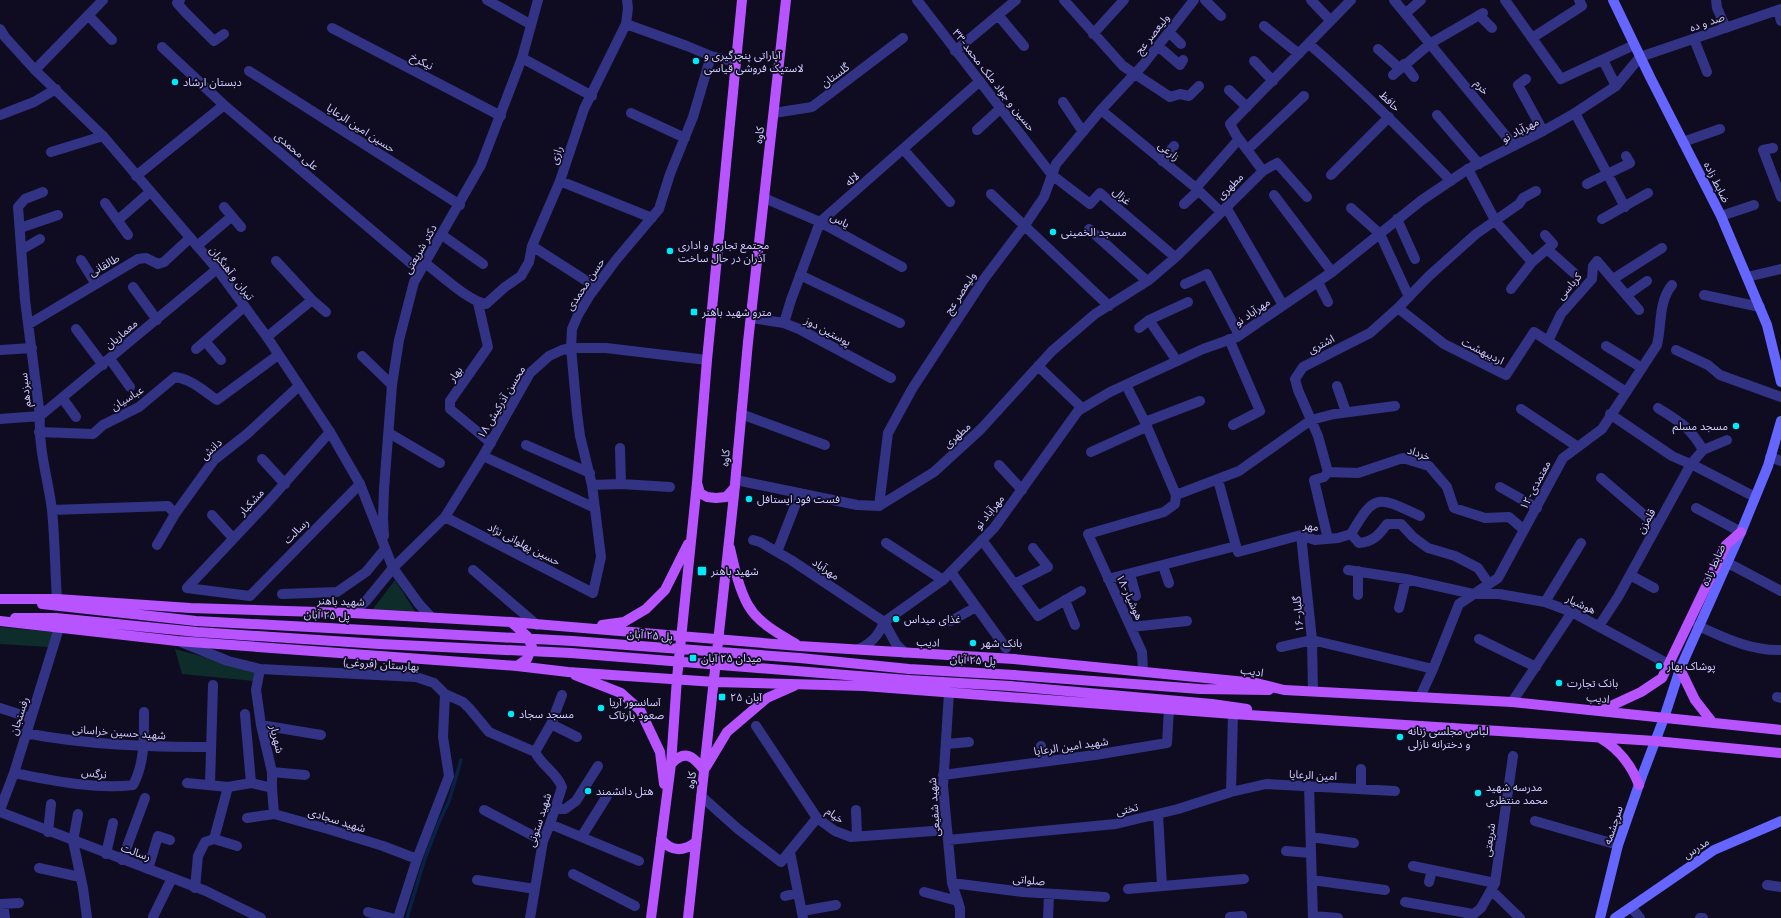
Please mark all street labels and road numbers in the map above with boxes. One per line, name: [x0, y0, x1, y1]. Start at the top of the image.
street label: صد و ده: [1688, 9, 1726, 35]
street label: ولیعصر عج: [1132, 11, 1173, 58]
street label: ۳۳-حسین و جواد ملک محمد: [950, 26, 1039, 134]
street label: نیکرخ: [408, 49, 436, 74]
street label: گلستان: [818, 59, 852, 90]
street label: خرم: [1471, 76, 1493, 99]
street label: حافظ: [1377, 88, 1404, 115]
street label: حسین امین الرعایا: [324, 101, 398, 156]
street label: مهرآباد نو: [1499, 114, 1541, 146]
street label: کاوه: [751, 125, 767, 144]
street label: علی محمدی: [272, 129, 322, 174]
street label: زارعی: [1155, 138, 1183, 164]
street label: رازی: [546, 144, 566, 166]
street label: ضابط زاده: [1701, 159, 1733, 205]
street label: لاله: [842, 169, 862, 189]
street label: مطهری: [1214, 170, 1246, 202]
street label: غزال: [1110, 184, 1134, 208]
street label: یاس: [828, 209, 852, 231]
street label: دکتر شریعتی: [400, 222, 440, 276]
street label: تیران و آهنگران: [206, 243, 257, 303]
street label: طالقانی: [86, 251, 122, 279]
street label: حسن محمدی: [562, 255, 608, 313]
street label: ولیعصر عج: [941, 269, 980, 317]
street label: کرباسی: [1553, 269, 1585, 302]
street label: مهرآباد نو: [1231, 295, 1273, 329]
street label: پوستین دوز: [801, 313, 854, 350]
street label: معماریان: [102, 316, 141, 352]
street label: اشتری: [1305, 331, 1337, 357]
street label: اردیبهشت: [1459, 334, 1506, 368]
street label: بهار: [444, 363, 465, 385]
street label: محسن آذرکیش ۱۸: [474, 363, 528, 441]
street label: سیزدهم: [16, 371, 36, 408]
street label: عباسیان: [108, 382, 146, 414]
street label: مطهری: [940, 419, 974, 451]
street label: دانش: [197, 435, 225, 463]
street label: خرداد: [1406, 443, 1433, 463]
street label: کاوه: [717, 448, 733, 467]
street label: ۱۲-معتمدی: [1516, 458, 1554, 512]
street label: مشکبار: [234, 485, 267, 519]
street label: مهرآباد نو: [971, 492, 1007, 532]
street label: قلمزن: [1633, 506, 1659, 536]
street label: رسالت: [280, 515, 312, 547]
street label: مهر: [1301, 518, 1320, 534]
street label: حسین پهلوانی نژاد: [485, 520, 563, 570]
street label: ضابط زاده: [1698, 542, 1728, 588]
street label: مهرآباد: [810, 555, 842, 583]
street label: ۱۸-هوشیار: [1113, 572, 1147, 622]
street label: هوشیار: [1563, 591, 1598, 617]
street label: شهید باهنر: [316, 593, 365, 609]
street label: ۱۶-گلبار: [1289, 595, 1307, 633]
street label: پل ۲۵ آبان: [304, 607, 350, 624]
street label: پل ۲۵ آبان: [627, 626, 673, 645]
street label: ادیب: [916, 634, 940, 650]
street label: پل ۲۵ آبان: [950, 652, 996, 669]
street label: بهارستان (فروغی): [342, 654, 420, 674]
street label: ادیب: [1239, 662, 1265, 680]
street label: ادیب: [1586, 690, 1610, 706]
street label: رفسنجان: [6, 695, 32, 737]
street label: شهید حسین خراسانی: [72, 722, 167, 742]
street label: شهریار: [267, 722, 287, 755]
street label: شهید امین الرعایا: [1033, 734, 1110, 758]
street label: نرگس: [81, 765, 107, 781]
street label: امین الرعایا: [1289, 767, 1337, 783]
street label: کاوه: [683, 770, 699, 789]
street label: شهید شفیعی: [925, 777, 943, 837]
street label: شهید ستونی: [524, 791, 554, 849]
street label: تختی: [1114, 800, 1140, 818]
street label: سرچشمه: [1600, 803, 1627, 847]
street label: خیام: [823, 804, 847, 827]
street label: شهید سجادی: [307, 805, 368, 836]
street label: شریعتی: [1480, 822, 1498, 858]
street label: مدرس: [1680, 834, 1712, 862]
street label: رسالت: [119, 840, 153, 864]
street label: صلواتی: [1012, 872, 1046, 888]

